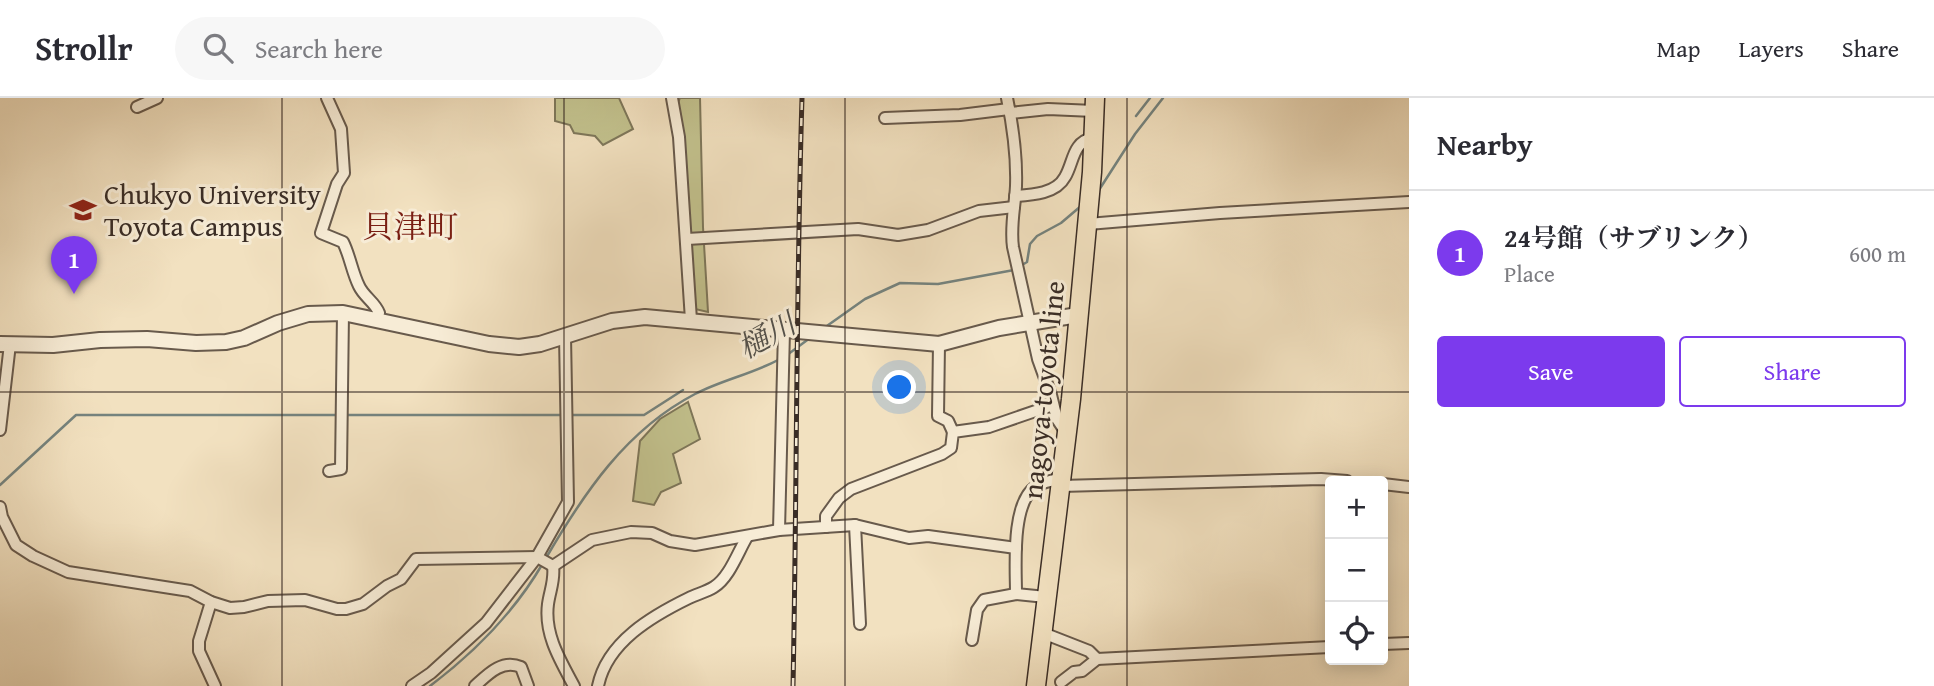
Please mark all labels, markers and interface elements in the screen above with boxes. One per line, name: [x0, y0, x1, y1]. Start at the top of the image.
search box: [175, 17, 665, 80]
text: Strollr: [35, 24, 133, 72]
icon: search: [199, 29, 237, 67]
text: Search here: [255, 29, 383, 68]
text: Map: [1657, 31, 1700, 66]
text: Layers: [1738, 31, 1804, 66]
text: Share: [1842, 31, 1899, 66]
text: Nearby: [1437, 122, 1533, 166]
place label: Chukyo University Toyota Campus: [104, 173, 321, 246]
school or university icon: Chukyo University Toyota Campus: [68, 195, 98, 225]
district label: 貝津町: [362, 203, 458, 250]
text: 24号館（サブリンク）: [1504, 218, 1763, 257]
pin: 1: [51, 236, 97, 294]
text: 1: [1454, 237, 1466, 270]
text: 600 m: [1849, 237, 1906, 270]
text: Place: [1504, 257, 1555, 290]
street label: nagoya-toyota line: [1011, 279, 1074, 501]
water label: 樋川: [730, 300, 806, 369]
button: Save: [1437, 336, 1665, 407]
button: Share: [1679, 336, 1906, 407]
your location: [882, 370, 916, 404]
map controls: [1325, 476, 1388, 665]
button: +: [1325, 476, 1388, 539]
button: −: [1325, 539, 1388, 602]
button: locate: [1325, 602, 1388, 665]

